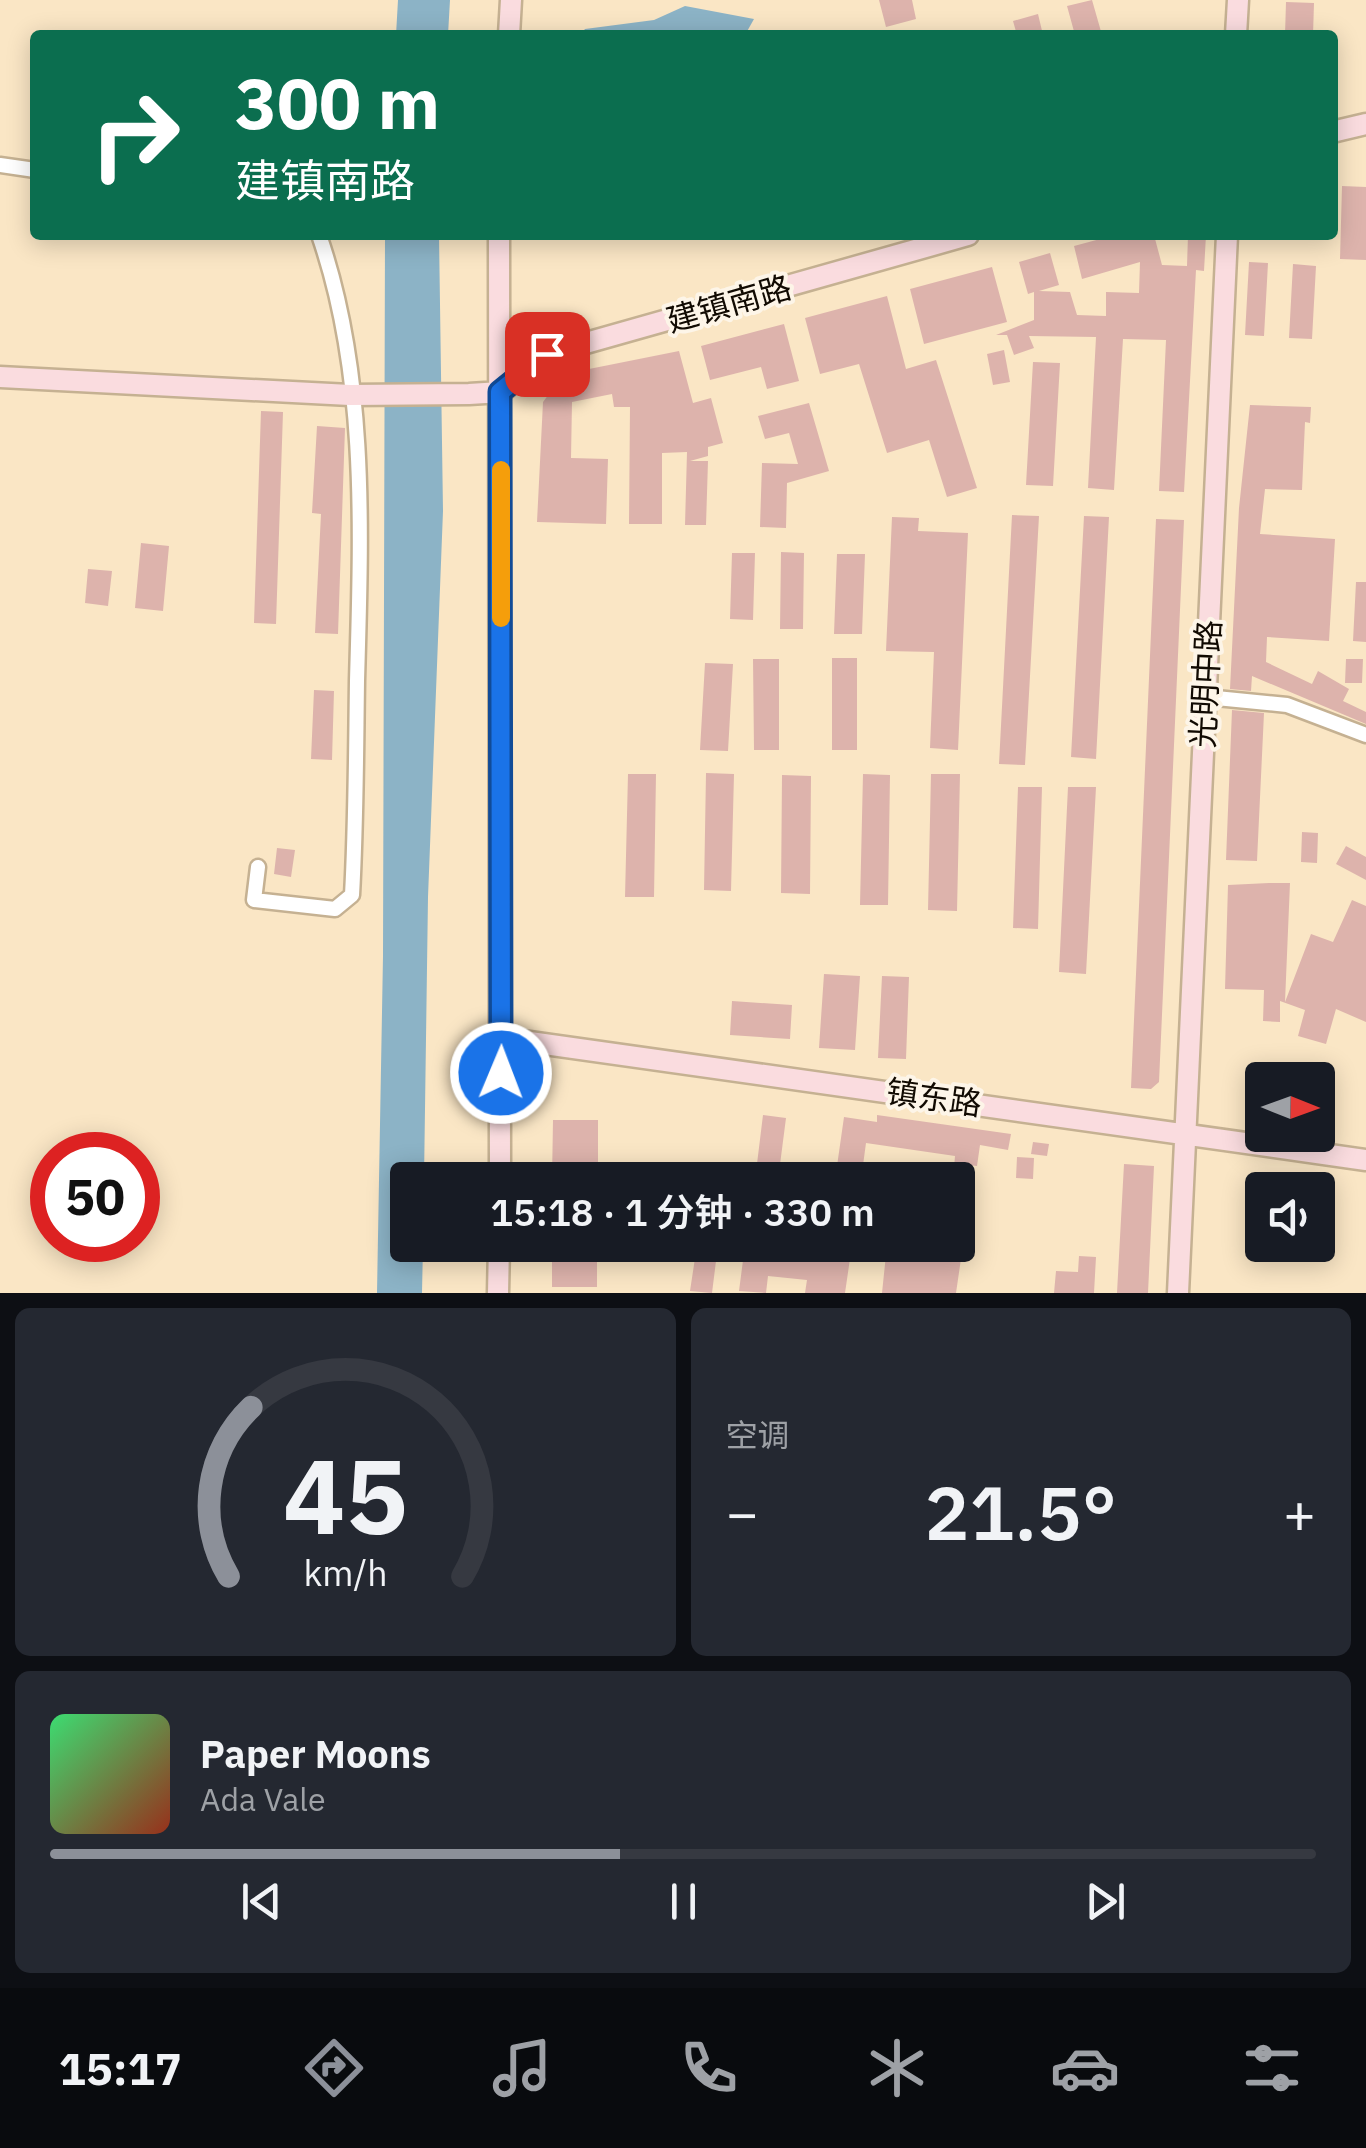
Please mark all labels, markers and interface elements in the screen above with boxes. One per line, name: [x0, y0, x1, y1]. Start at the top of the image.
text: 300 m: [235, 57, 440, 148]
icon: right: [70, 70, 200, 200]
text: 建镇南路: [235, 151, 415, 209]
street label: 建镇南路: [661, 265, 796, 341]
pin: [505, 312, 590, 397]
icon: arrive: [520, 327, 575, 382]
street label: 光明中路: [1181, 619, 1229, 749]
position arrow: [449, 1021, 553, 1125]
north arrow: [1245, 1062, 1335, 1152]
map controls: [1245, 1062, 1335, 1262]
street label: 镇东路: [884, 1070, 985, 1124]
speed limit sign: 50: [30, 1132, 160, 1262]
button: sound: [1245, 1172, 1335, 1262]
text: 15:18 · 1 分钟 · 330 m: [490, 1187, 875, 1236]
text: 空调: [726, 1414, 790, 1456]
text: 45: [283, 1427, 408, 1563]
text: 21.5°: [924, 1463, 1117, 1561]
text: −: [726, 1477, 759, 1548]
text: +: [1283, 1477, 1316, 1548]
text: km/h: [303, 1549, 387, 1596]
text: Paper Moons: [200, 1729, 431, 1778]
text: Ada Vale: [200, 1778, 326, 1820]
icon: previous: [234, 1874, 289, 1929]
icon: pause: [656, 1874, 711, 1929]
icon: next: [1078, 1874, 1133, 1929]
icon: directions: [299, 2033, 369, 2103]
icon: music: [487, 2033, 557, 2103]
icon: phone: [674, 2033, 744, 2103]
icon: climate: [862, 2033, 932, 2103]
icon: car: [1050, 2033, 1120, 2103]
icon: filters: [1237, 2033, 1307, 2103]
text: 15:17: [59, 2039, 182, 2097]

